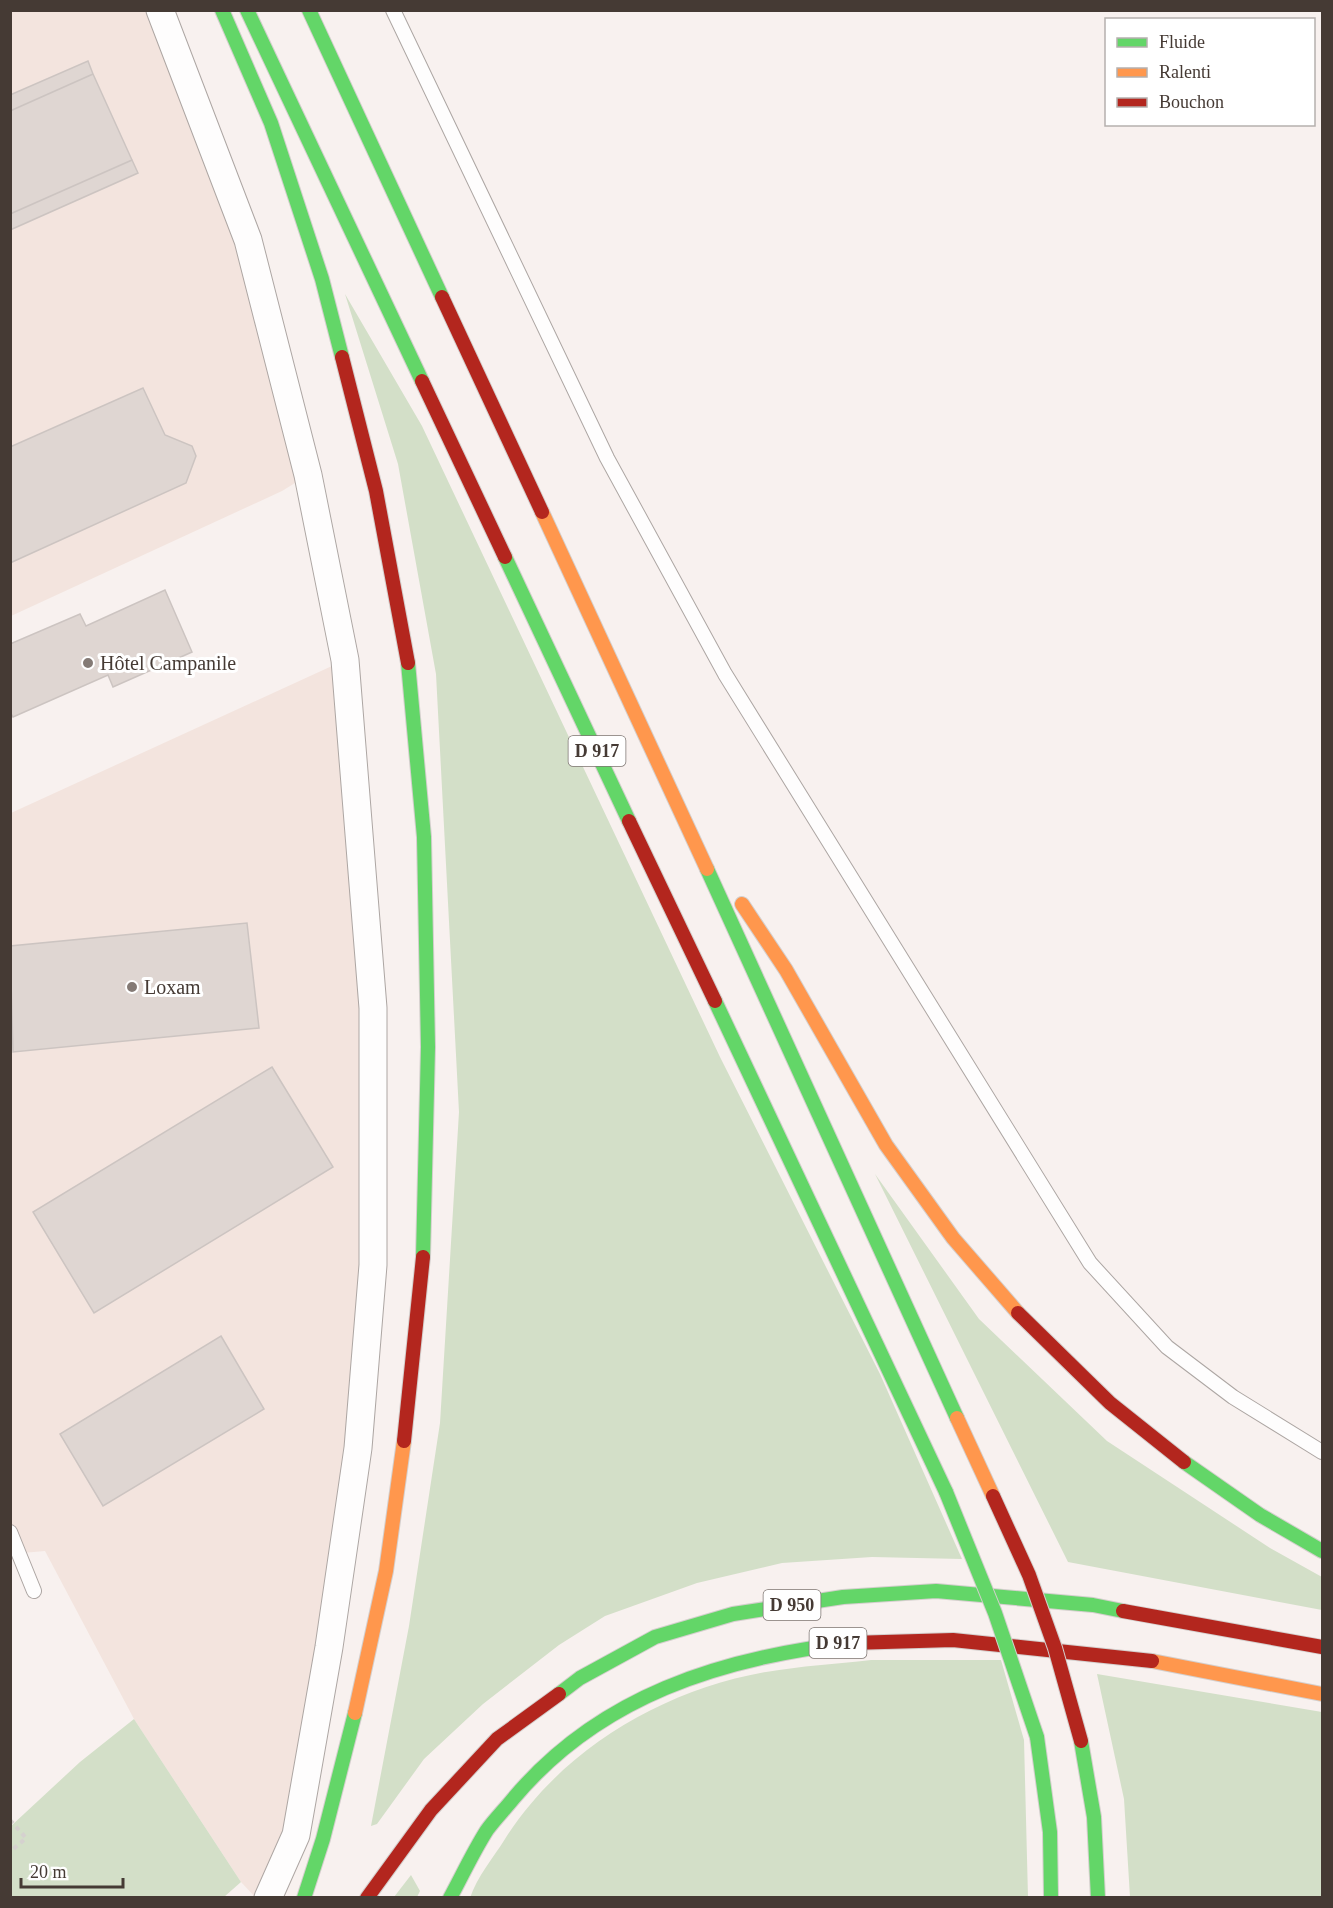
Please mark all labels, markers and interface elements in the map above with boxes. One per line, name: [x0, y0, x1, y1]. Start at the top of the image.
legend: [1105, 18, 1315, 126]
text: Fluide: [1159, 32, 1205, 52]
text: Ralenti: [1159, 62, 1211, 82]
text: Bouchon: [1159, 92, 1224, 112]
place label: Hôtel Campanile: [100, 652, 236, 675]
marker: Hôtel Campanile: [81, 656, 95, 670]
road number: D 917: [568, 736, 626, 766]
place label: Loxam: [144, 976, 201, 998]
marker: Loxam: [125, 980, 139, 994]
road number: D 950: [764, 1590, 820, 1620]
road number: D 917: [810, 1628, 866, 1658]
scale bar: [21, 1851, 123, 1889]
text: 20 m: [30, 1862, 67, 1882]

